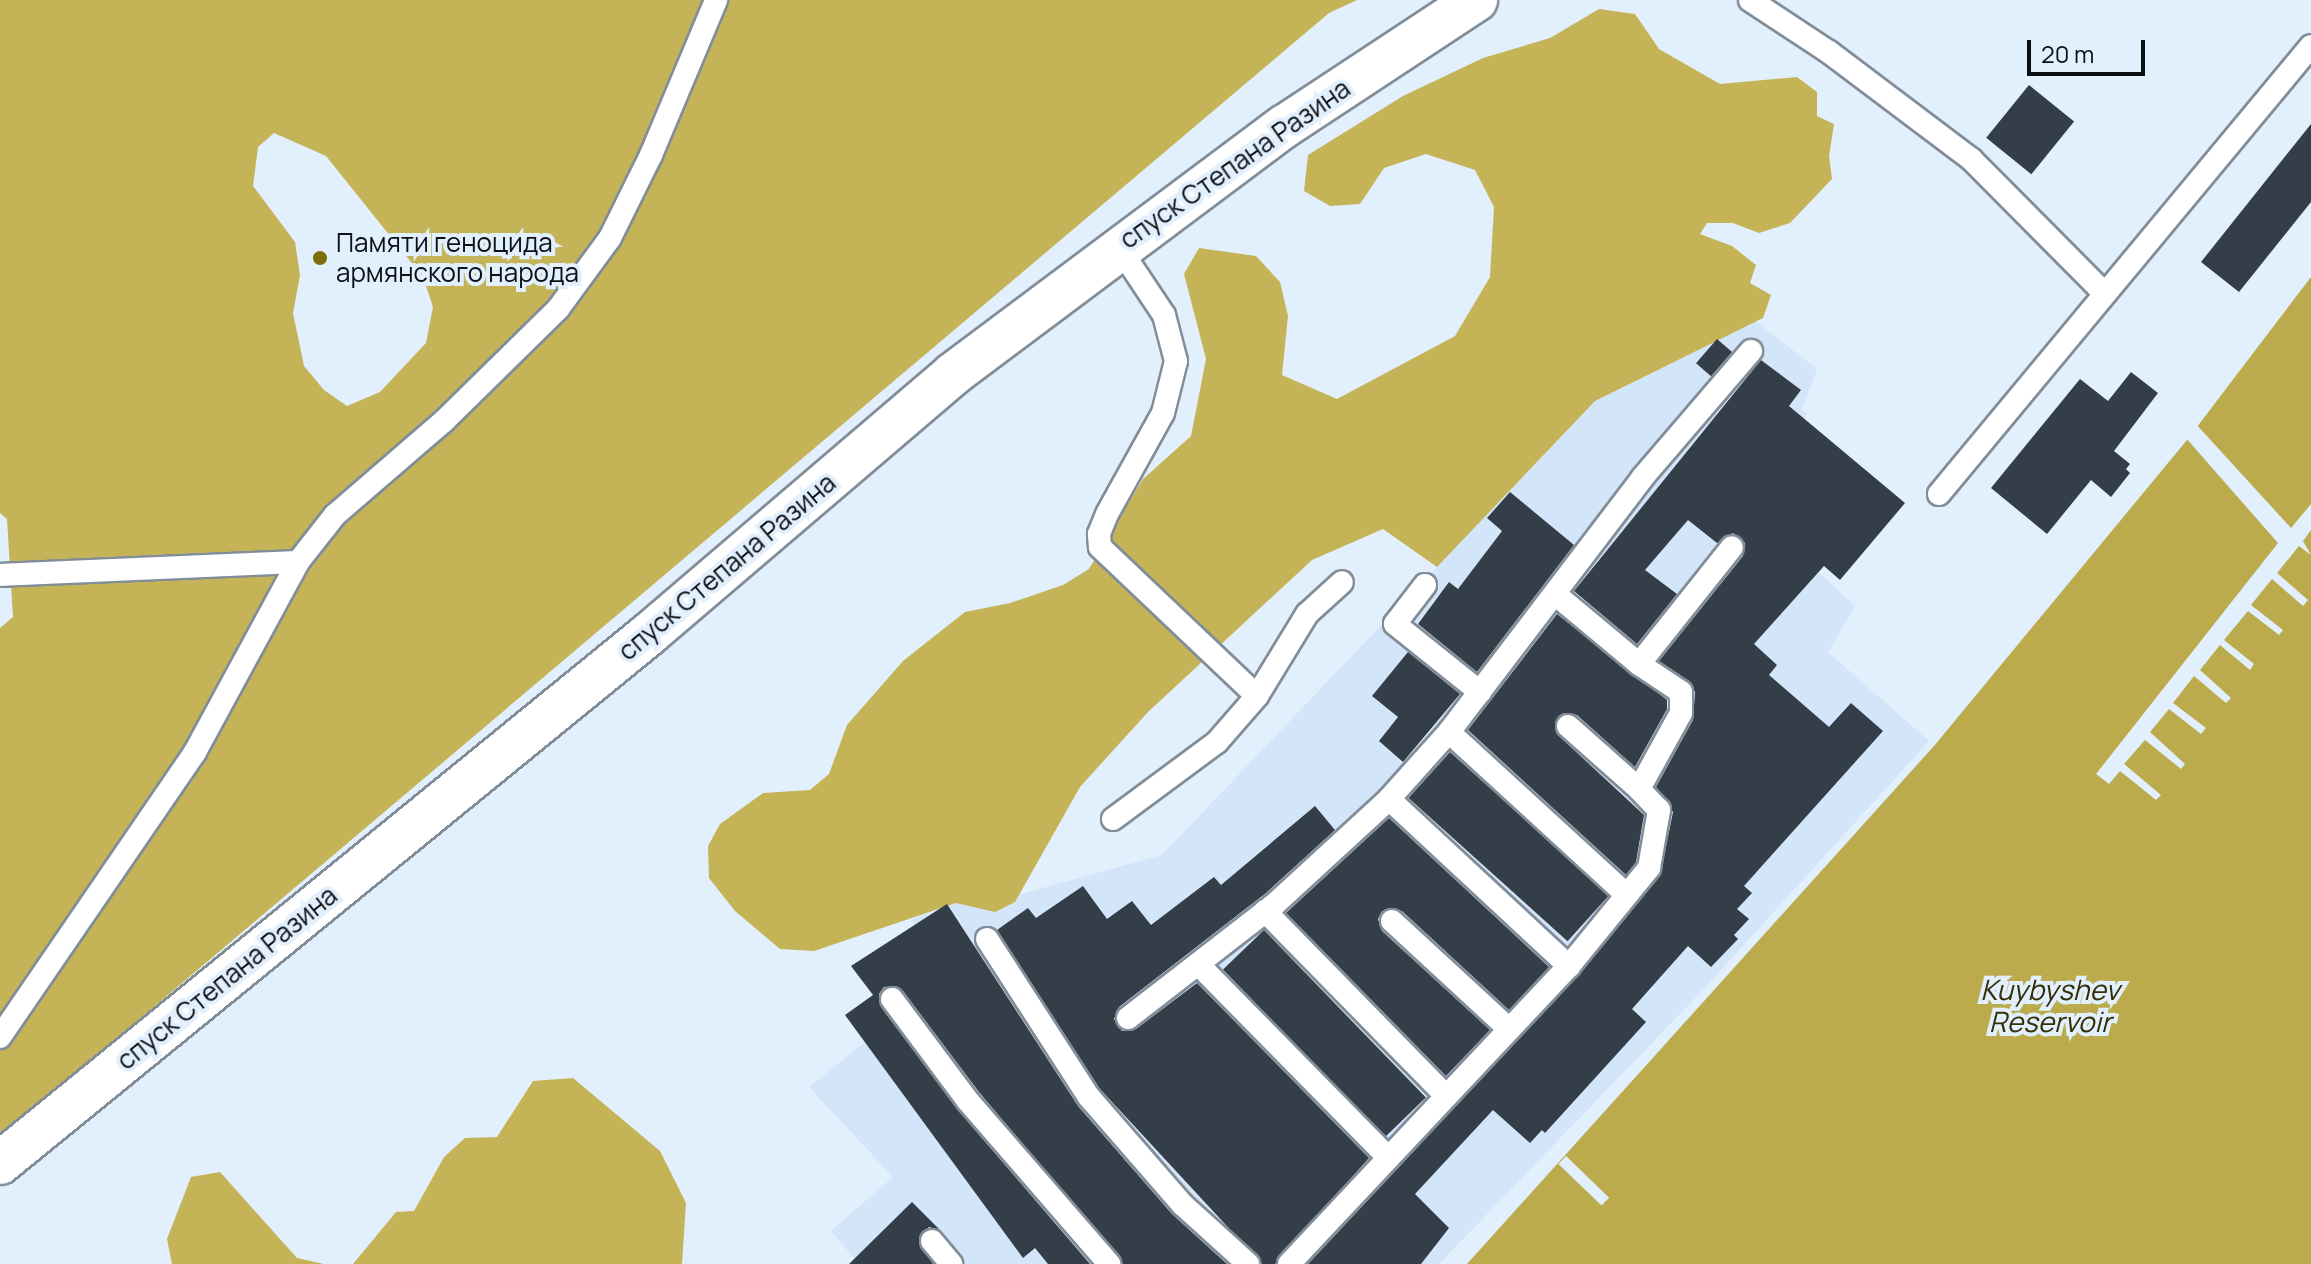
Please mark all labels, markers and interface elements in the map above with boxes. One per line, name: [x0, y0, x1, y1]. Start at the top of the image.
scale bar: [2031, 24, 2149, 74]
text: 20 m: [2041, 37, 2094, 70]
street label: спуск Степана Разина: [1114, 73, 1356, 255]
place label: Памяти геноцида армянского народа: [336, 227, 579, 288]
marker: Памяти геноцида армянского народа: [311, 249, 329, 267]
street label: спуск Степана Разина: [612, 467, 842, 667]
street label: спуск Степана Разина: [111, 880, 343, 1076]
water label: Kuybyshev Reservoir: [1980, 972, 2120, 1038]

